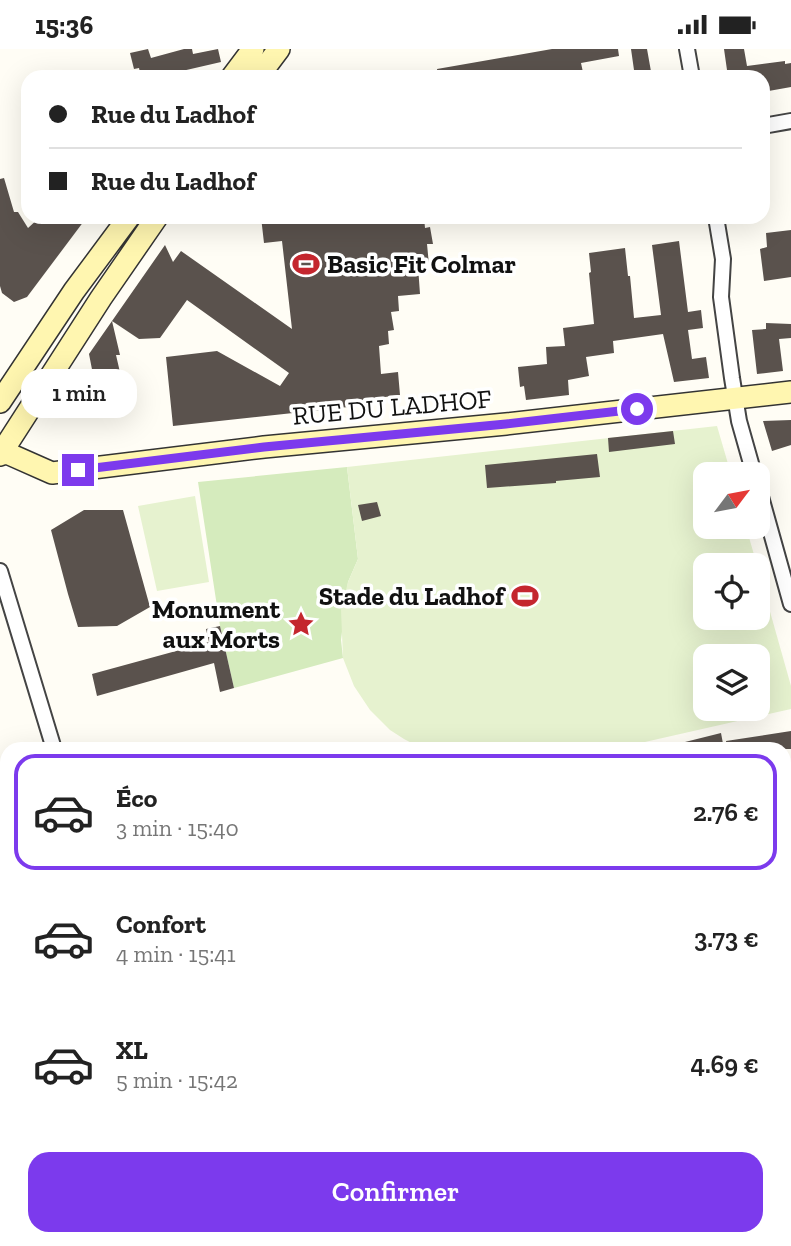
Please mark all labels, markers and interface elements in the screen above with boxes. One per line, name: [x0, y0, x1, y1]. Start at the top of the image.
text: 15:36: [35, 9, 93, 41]
text: Rue du Ladhof: [91, 98, 255, 130]
text: Rue du Ladhof: [91, 165, 255, 197]
place label: Basic Fit Colmar: [327, 248, 516, 280]
sports icon: Basic Fit Colmar: [291, 249, 321, 279]
callout: 1 min: [20, 369, 136, 417]
text: 1 min: [52, 379, 106, 407]
street label: RUE DU LADHOF: [291, 382, 493, 432]
route start: [621, 393, 653, 425]
route end: [62, 454, 94, 486]
north arrow: [693, 462, 770, 539]
map controls: [693, 462, 770, 721]
button: locate: [693, 553, 770, 630]
place label: Stade du Ladhof: [319, 580, 507, 612]
sports icon: Stade du Ladhof: [510, 581, 540, 611]
place label: Monument aux Morts: [152, 593, 281, 655]
place icon: Monument aux Morts: [286, 609, 316, 639]
button: layers: [693, 644, 770, 721]
icon: car: [32, 781, 95, 844]
text: Éco: [116, 782, 157, 814]
text: 2.76 €: [693, 796, 759, 828]
text: 3 min · 15:40: [116, 814, 239, 842]
icon: car: [32, 907, 95, 970]
text: Confort: [116, 908, 206, 940]
text: 3.73 €: [694, 922, 759, 954]
text: 4 min · 15:41: [116, 940, 236, 968]
icon: car: [32, 1033, 95, 1096]
text: XL: [116, 1034, 148, 1066]
text: 4.69 €: [691, 1048, 759, 1080]
text: 5 min · 15:42: [116, 1066, 238, 1094]
button: Confirmer: [28, 1152, 763, 1232]

